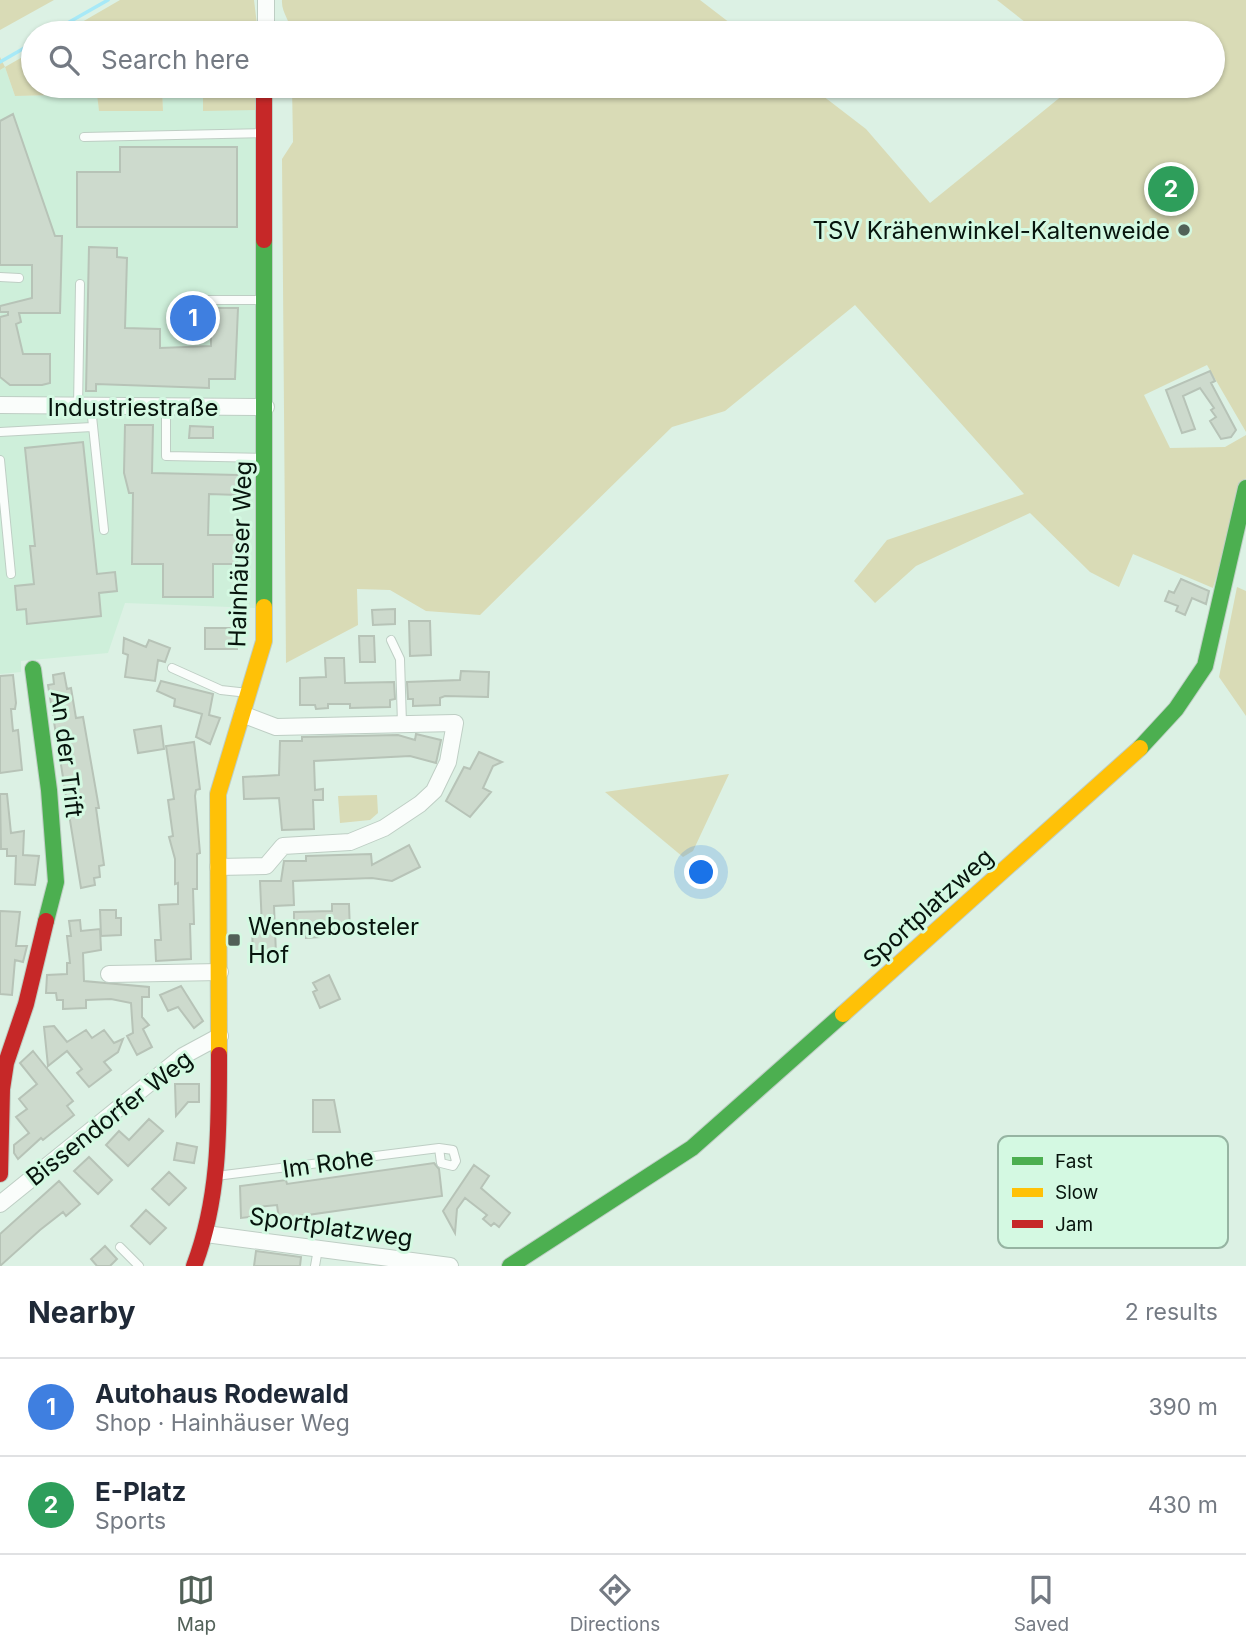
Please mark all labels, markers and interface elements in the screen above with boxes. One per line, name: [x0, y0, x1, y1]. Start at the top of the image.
search box: [21, 21, 1225, 98]
icon: search: [45, 41, 83, 79]
text: Search here: [101, 44, 250, 75]
pin: 2: [1148, 163, 1194, 215]
place label: TSV Krähenwinkel-Kaltenweide: [812, 216, 1170, 245]
marker: TSV Krähenwinkel-Kaltenweide: [1176, 222, 1192, 238]
pin: 1: [170, 292, 216, 344]
street label: Industriestraße: [47, 393, 219, 422]
street label: Hainhäuser Weg: [222, 460, 258, 648]
street label: An der Trift: [45, 689, 89, 819]
street label: Sportplatzweg: [857, 842, 999, 974]
your location: [684, 855, 718, 889]
place label: Wennebosteler Hof: [248, 912, 419, 969]
marker: Wennebosteler Hof: [226, 932, 242, 948]
street label: Bissendorfer Weg: [20, 1044, 198, 1192]
legend: [998, 1136, 1228, 1248]
street label: Im Rohe: [280, 1142, 376, 1184]
text: Fast: [1055, 1150, 1093, 1173]
text: Slow: [1055, 1181, 1098, 1204]
street label: Sportplatzweg: [247, 1201, 415, 1253]
text: Jam: [1055, 1213, 1093, 1236]
text: Nearby: [28, 1294, 136, 1330]
text: 2 results: [1125, 1298, 1218, 1326]
text: Autohaus Rodewald: [95, 1378, 349, 1409]
text: 1: [46, 1393, 56, 1421]
text: 390 m: [1148, 1393, 1218, 1421]
text: Shop · Hainhäuser Weg: [95, 1409, 350, 1437]
text: E-Platz: [95, 1476, 186, 1507]
text: 2: [44, 1491, 58, 1519]
text: 430 m: [1148, 1491, 1218, 1519]
text: Sports: [95, 1507, 166, 1535]
tab: Map: [177, 1571, 216, 1636]
tab: Directions: [570, 1571, 660, 1636]
tab: Saved: [1014, 1571, 1069, 1636]

